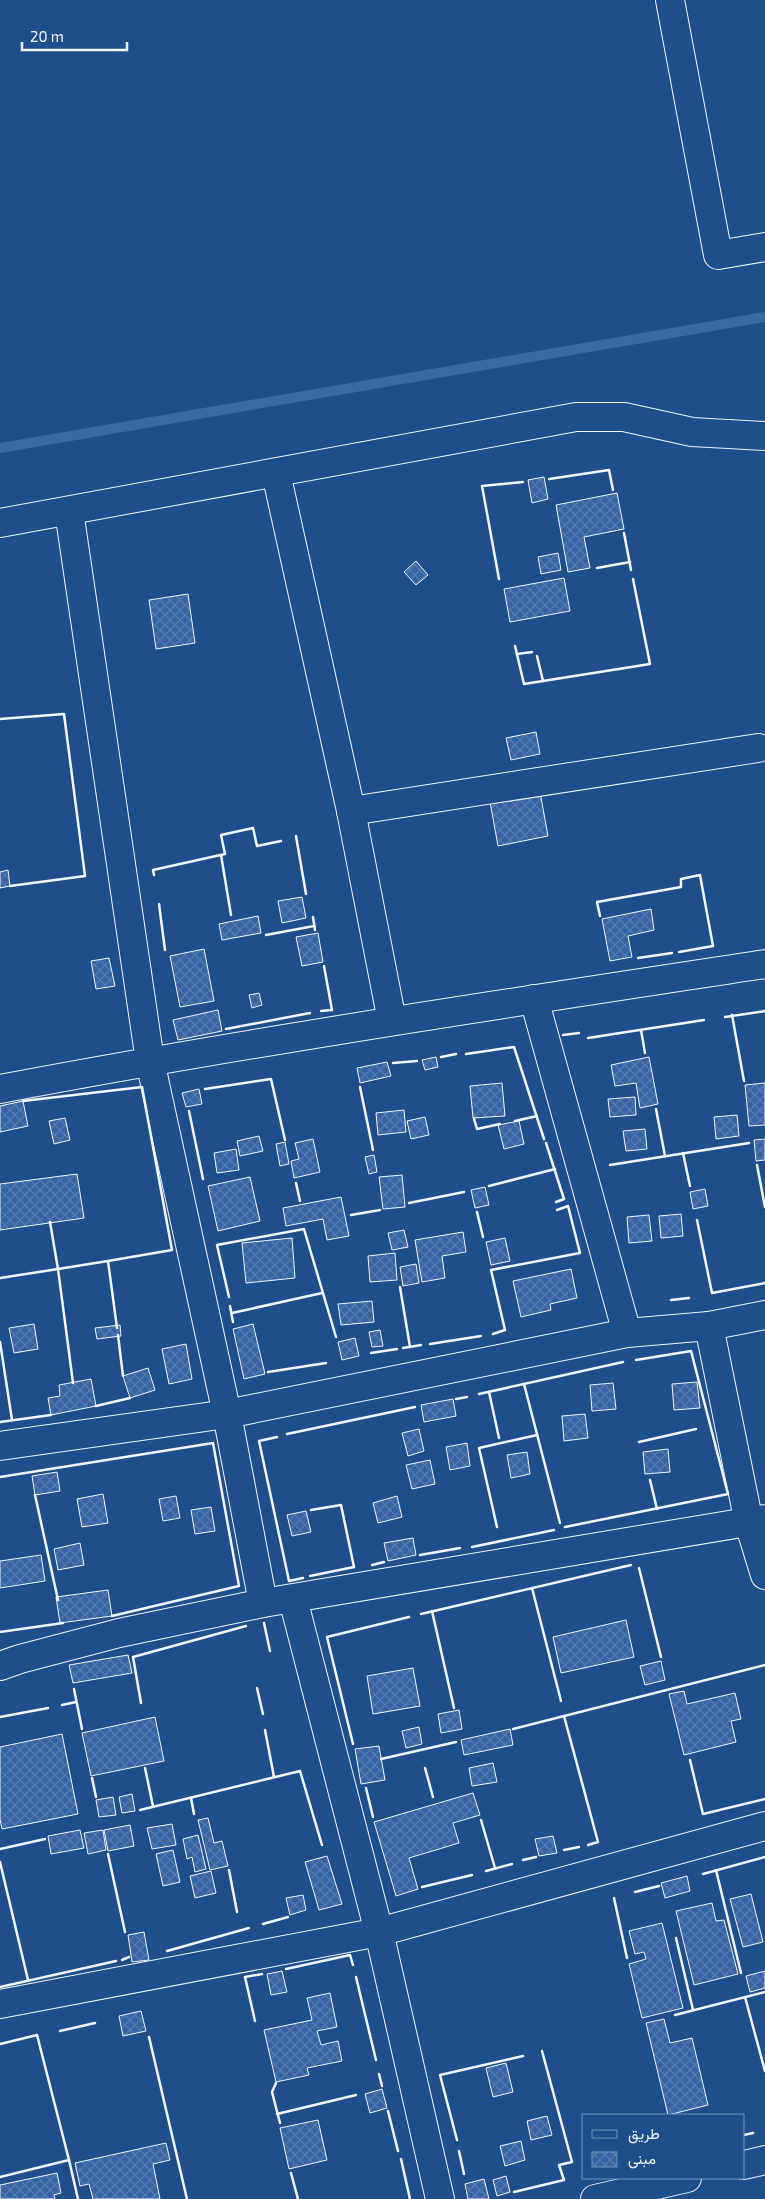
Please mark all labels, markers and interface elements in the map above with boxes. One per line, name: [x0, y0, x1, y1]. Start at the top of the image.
scale bar: [22, 20, 128, 52]
text: 20 m: [30, 27, 64, 45]
legend: [582, 2114, 745, 2179]
text: طريق: [628, 2124, 660, 2144]
text: مبنى: [628, 2149, 656, 2169]

